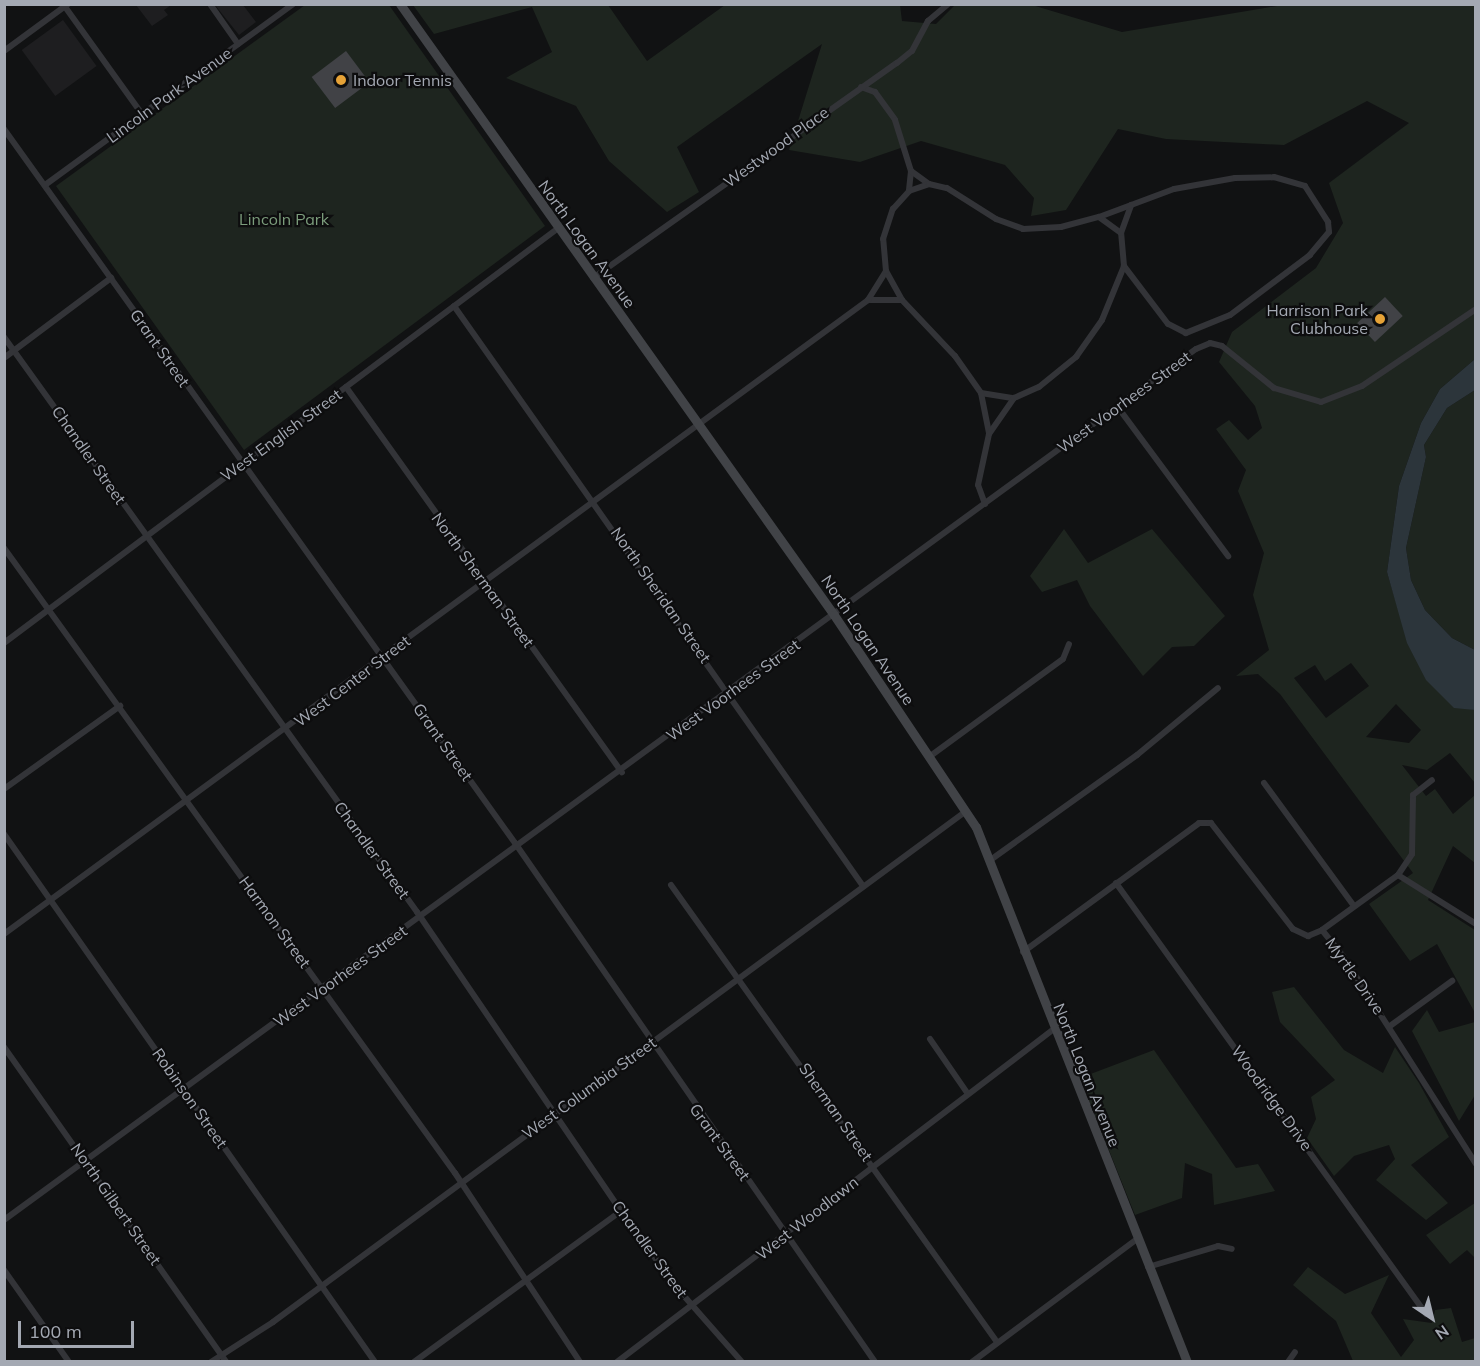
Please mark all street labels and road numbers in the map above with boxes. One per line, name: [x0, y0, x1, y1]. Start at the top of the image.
street label: Lincoln Park Avenue: [103, 43, 235, 147]
street label: Westwood Place: [720, 102, 832, 192]
street label: North Logan Avenue: [534, 177, 640, 311]
street label: Grant Street: [126, 305, 194, 391]
street label: West Voorhees Street: [1053, 347, 1195, 457]
street label: West English Street: [217, 385, 345, 485]
street label: Chandler Street: [48, 402, 130, 508]
street label: North Sherman Street: [428, 509, 538, 651]
street label: North Sheridan Street: [607, 523, 715, 667]
street label: North Logan Avenue: [817, 571, 919, 709]
street label: West Center Street: [290, 631, 414, 731]
street label: West Voorhees Street: [662, 635, 804, 745]
street label: Grant Street: [409, 699, 477, 785]
street label: Chandler Street: [330, 798, 414, 902]
street label: Harmon Street: [235, 872, 315, 972]
street label: West Voorhees Street: [269, 921, 411, 1031]
street label: Myrtle Drive: [1321, 934, 1389, 1018]
street label: North Logan Avenue: [1049, 1001, 1125, 1149]
street label: West Columbia Street: [518, 1033, 660, 1143]
street label: Woodridge Drive: [1227, 1042, 1317, 1154]
street label: Robinson Street: [148, 1044, 232, 1152]
street label: Sherman Street: [795, 1059, 877, 1165]
street label: Grant Street: [686, 1100, 754, 1184]
street label: North Gilbert Street: [67, 1139, 165, 1269]
street label: West Woodlawn: [752, 1172, 862, 1264]
street label: Chandler Street: [608, 1197, 692, 1301]

